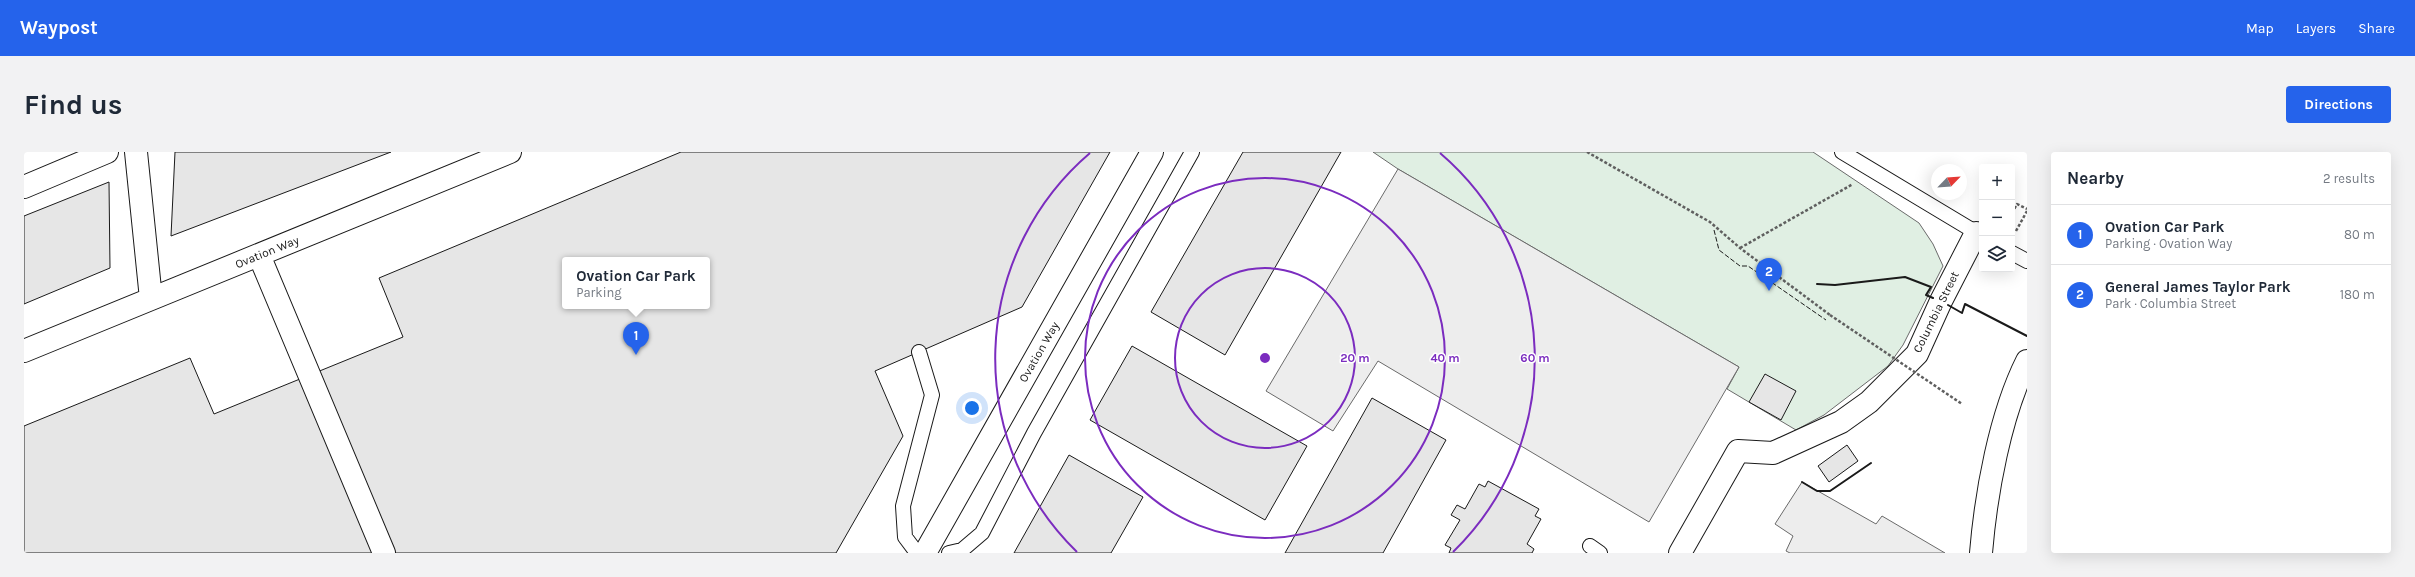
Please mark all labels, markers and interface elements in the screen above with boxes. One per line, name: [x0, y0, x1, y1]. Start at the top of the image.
text: Waypost: [20, 17, 98, 39]
text: Map: [2246, 20, 2274, 37]
text: Layers: [2296, 20, 2336, 37]
text: Share: [2358, 20, 2395, 37]
button: Directions: [2286, 86, 2391, 123]
text: Find us: [24, 88, 123, 121]
north arrow: [1931, 164, 1967, 200]
map controls: [1979, 164, 2015, 272]
button: +: [1979, 164, 2015, 200]
text: Nearby: [2067, 168, 2124, 188]
text: 2 results: [2323, 171, 2375, 186]
button: −: [1979, 200, 2015, 236]
text: Ovation Car Park: [2105, 218, 2224, 236]
text: 1: [2078, 227, 2082, 242]
text: 80 m: [2344, 227, 2375, 242]
street label: Ovation Way: [233, 233, 301, 271]
button: layers: [1979, 236, 2015, 272]
text: Parking · Ovation Way: [2105, 236, 2232, 251]
popup: [562, 257, 710, 309]
pin: 2: [1756, 258, 1782, 291]
text: Ovation Car Park: [576, 267, 696, 285]
street label: Columbia Street: [1910, 269, 1962, 355]
text: General James Taylor Park: [2105, 278, 2291, 296]
text: Parking: [576, 285, 622, 300]
text: 2: [2076, 287, 2084, 302]
text: 180 m: [2340, 287, 2375, 302]
text: Park · Columbia Street: [2105, 296, 2236, 311]
street label: Ovation Way: [1016, 319, 1062, 385]
pin: 1: [623, 322, 649, 355]
centre of rings: [1258, 351, 1272, 365]
text: 20 m: [1340, 351, 1370, 365]
text: 40 m: [1430, 351, 1460, 365]
text: 60 m: [1520, 351, 1550, 365]
your location: [962, 398, 982, 418]

